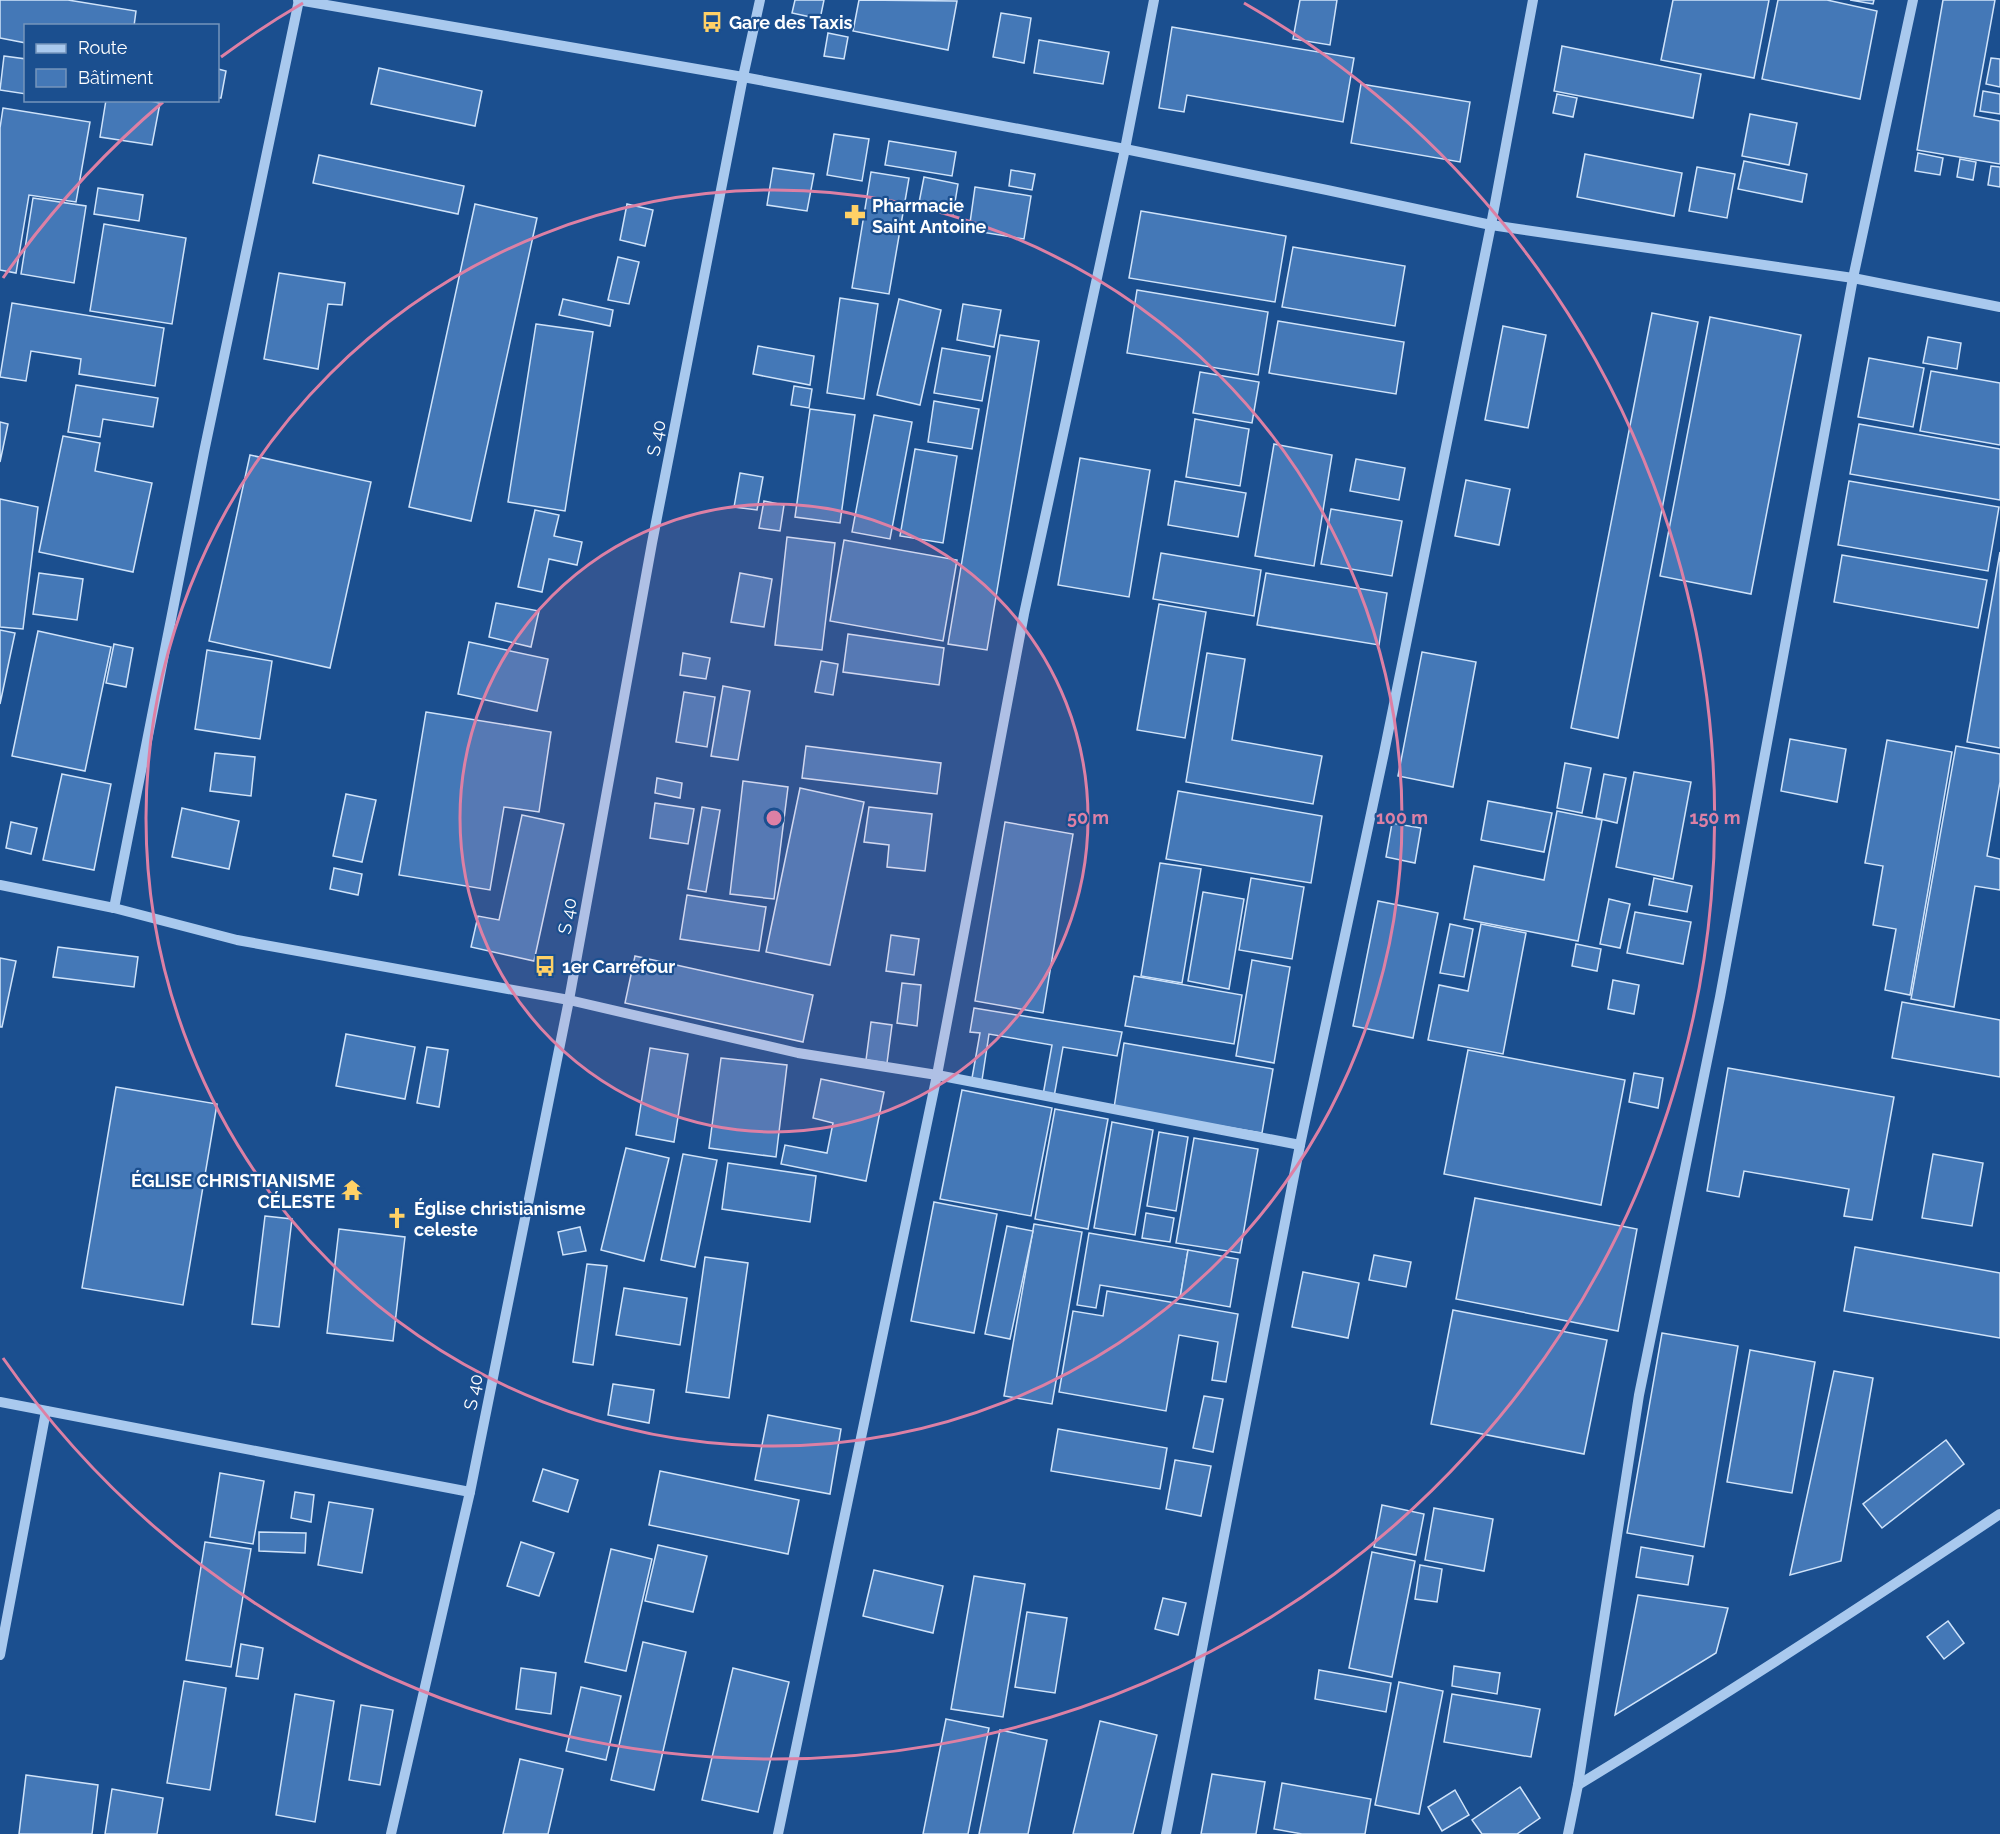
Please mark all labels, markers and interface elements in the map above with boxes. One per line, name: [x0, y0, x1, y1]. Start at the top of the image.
bus stop icon: Gare des Taxis: [700, 10, 724, 34]
place label: Gare des Taxis: [729, 12, 852, 33]
legend: [24, 24, 219, 102]
text: Route: [78, 37, 128, 58]
text: Bâtiment: [78, 67, 153, 88]
place label: Pharmacie Saint Antoine: [872, 195, 987, 237]
pharmacy icon: Pharmacie Saint Antoine: [843, 203, 867, 227]
street label: S 40: [642, 418, 670, 458]
text: 50 m: [1067, 807, 1109, 828]
text: 100 m: [1376, 807, 1428, 828]
text: 150 m: [1690, 807, 1741, 828]
centre of rings: [764, 808, 784, 828]
street label: S 40: [554, 896, 580, 936]
bus stop icon: 1er Carrefour: [533, 954, 557, 978]
place label: 1er Carrefour: [562, 956, 675, 977]
place label: ÉGLISE CHRISTIANISME CÉLESTE: [131, 1170, 335, 1212]
temple icon: ÉGLISE CHRISTIANISME CÉLESTE: [340, 1178, 364, 1202]
place label: Église christianisme celeste: [414, 1198, 586, 1240]
church icon: Église christianisme celeste: [385, 1206, 409, 1230]
street label: S 40: [459, 1372, 487, 1412]

